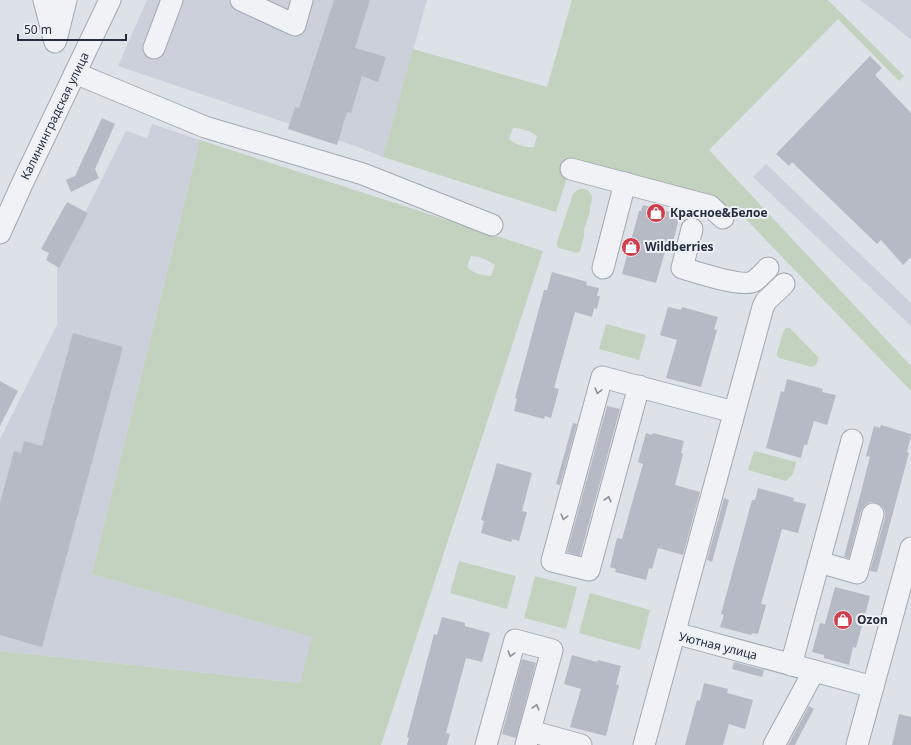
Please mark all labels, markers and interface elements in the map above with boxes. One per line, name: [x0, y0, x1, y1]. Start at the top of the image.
scale bar: [18, 16, 126, 42]
text: 50 m: [24, 21, 52, 38]
street label: Калининградская улица: [16, 49, 93, 182]
shop icon: Красное&Белое: [645, 202, 667, 224]
place label: Красное&Белое: [670, 204, 767, 221]
shop icon: Wildberries: [620, 236, 642, 258]
place label: Wildberries: [645, 238, 714, 255]
one-way arrow: [594, 387, 603, 394]
one-way arrow: [603, 495, 612, 502]
one-way arrow: [560, 513, 569, 520]
shop icon: Ozon: [832, 609, 854, 631]
place label: Ozon: [857, 611, 888, 628]
street label: Уютная улица: [677, 628, 759, 663]
one-way arrow: [507, 650, 516, 657]
one-way arrow: [531, 704, 540, 711]

